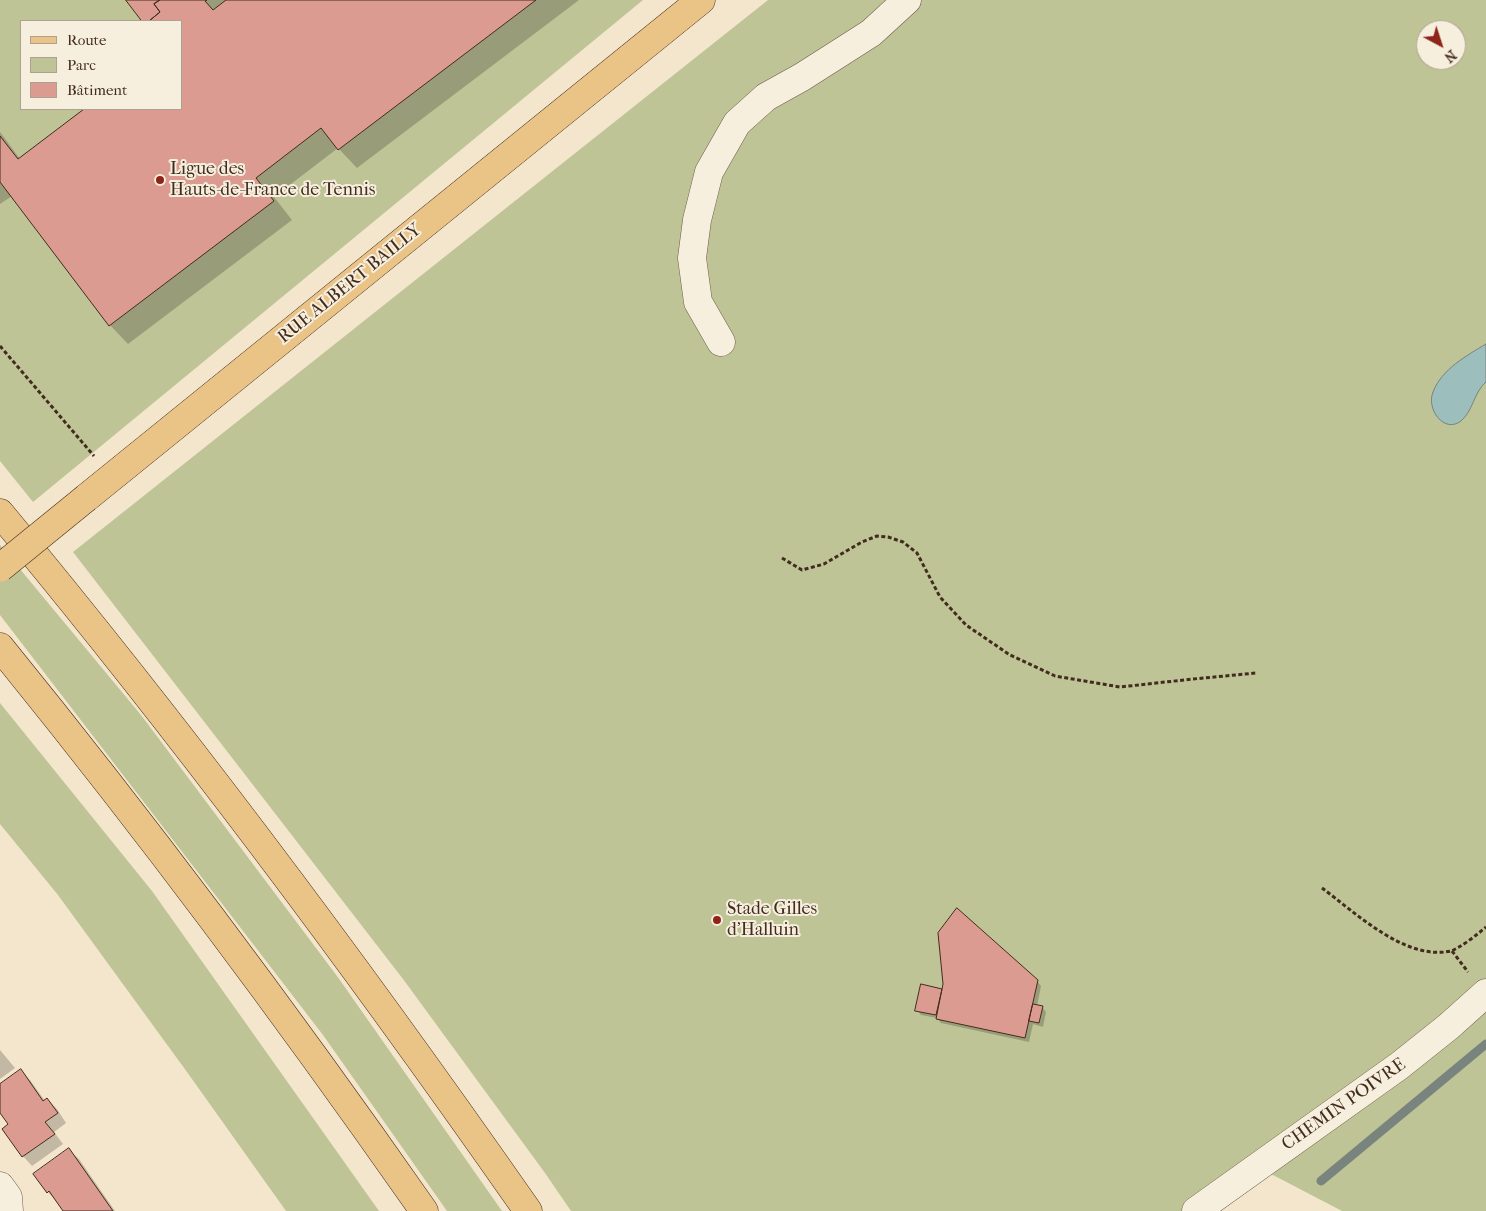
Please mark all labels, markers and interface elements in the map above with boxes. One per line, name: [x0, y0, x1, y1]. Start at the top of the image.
legend: [20, 20, 182, 110]
north arrow: [1416, 20, 1466, 70]
text: Route: [67, 31, 106, 49]
text: N: [1441, 46, 1460, 66]
text: Parc: [67, 56, 96, 74]
text: Bâtiment: [67, 81, 127, 99]
place label: Ligue des Hauts-de-France de Tennis: [170, 159, 375, 202]
marker: Ligue des Hauts-de-France de Tennis: [154, 174, 166, 186]
street label: RUE ALBERT BAILLY: [274, 220, 426, 348]
place label: Stade Gilles d'Halluin: [727, 899, 817, 942]
marker: Stade Gilles d'Halluin: [711, 914, 723, 926]
street label: CHEMIN POIVRE: [1278, 1054, 1410, 1156]

